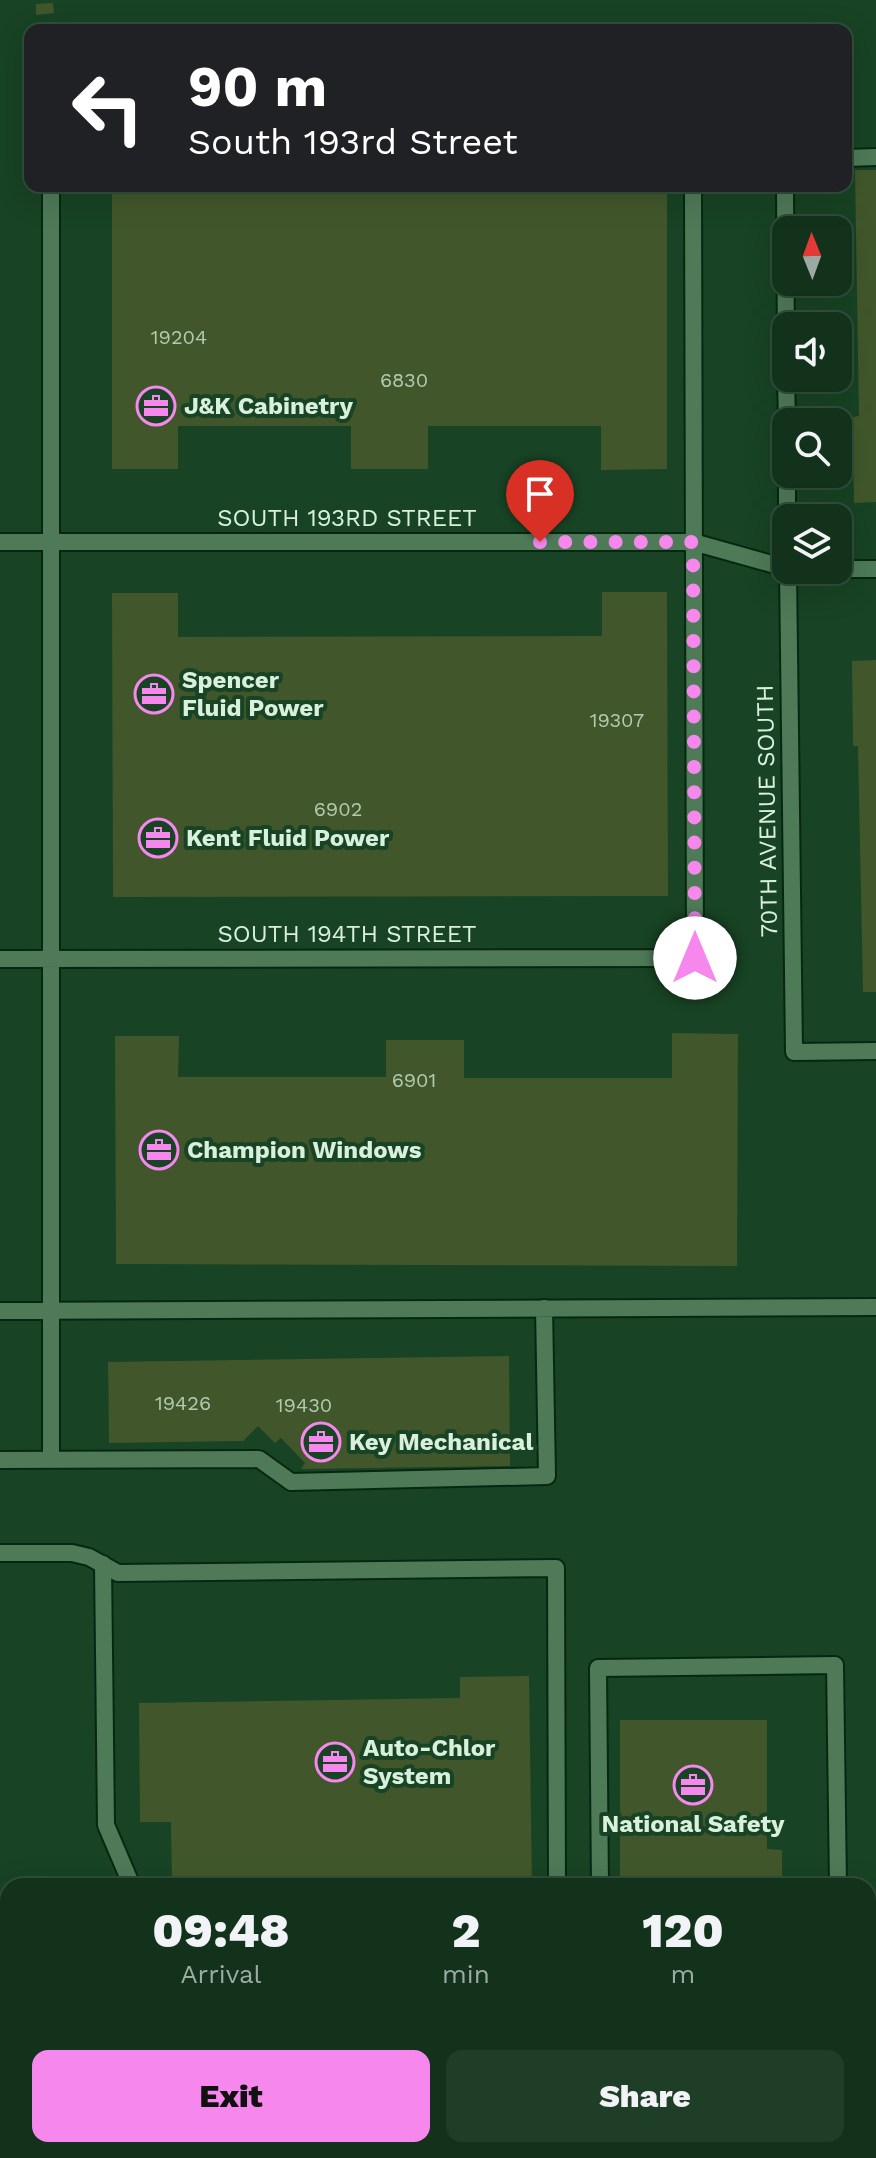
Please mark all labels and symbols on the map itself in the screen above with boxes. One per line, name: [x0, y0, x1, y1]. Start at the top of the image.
north arrow: [772, 216, 852, 296]
house number: 19204: [151, 325, 207, 349]
house number: 6830: [380, 368, 428, 392]
office icon: J&K Cabinetry: [135, 385, 177, 427]
place label: J&K Cabinetry: [184, 392, 353, 420]
pin: [506, 460, 574, 542]
street label: SOUTH 193RD STREET: [217, 504, 477, 532]
place label: Spencer Fluid Power: [182, 666, 324, 722]
office icon: Spencer Fluid Power: [133, 673, 175, 715]
street label: 70TH AVENUE SOUTH: [751, 684, 783, 938]
house number: 19307: [590, 708, 644, 732]
house number: 6902: [314, 797, 362, 821]
office icon: Kent Fluid Power: [137, 817, 179, 859]
place label: Kent Fluid Power: [186, 824, 390, 852]
position arrow: [653, 916, 737, 1000]
street label: SOUTH 194TH STREET: [217, 920, 477, 948]
house number: 6901: [392, 1068, 436, 1092]
office icon: Champion Windows: [138, 1129, 180, 1171]
place label: Champion Windows: [187, 1136, 422, 1164]
house number: 19426: [155, 1391, 211, 1415]
house number: 19430: [276, 1393, 332, 1417]
office icon: Key Mechanical: [300, 1421, 342, 1463]
place label: Key Mechanical: [349, 1428, 533, 1456]
place label: Auto-Chlor System: [363, 1734, 496, 1790]
office icon: Auto-Chlor System: [314, 1741, 356, 1783]
office icon: National Safety: [672, 1764, 714, 1806]
place label: National Safety: [602, 1810, 785, 1838]

